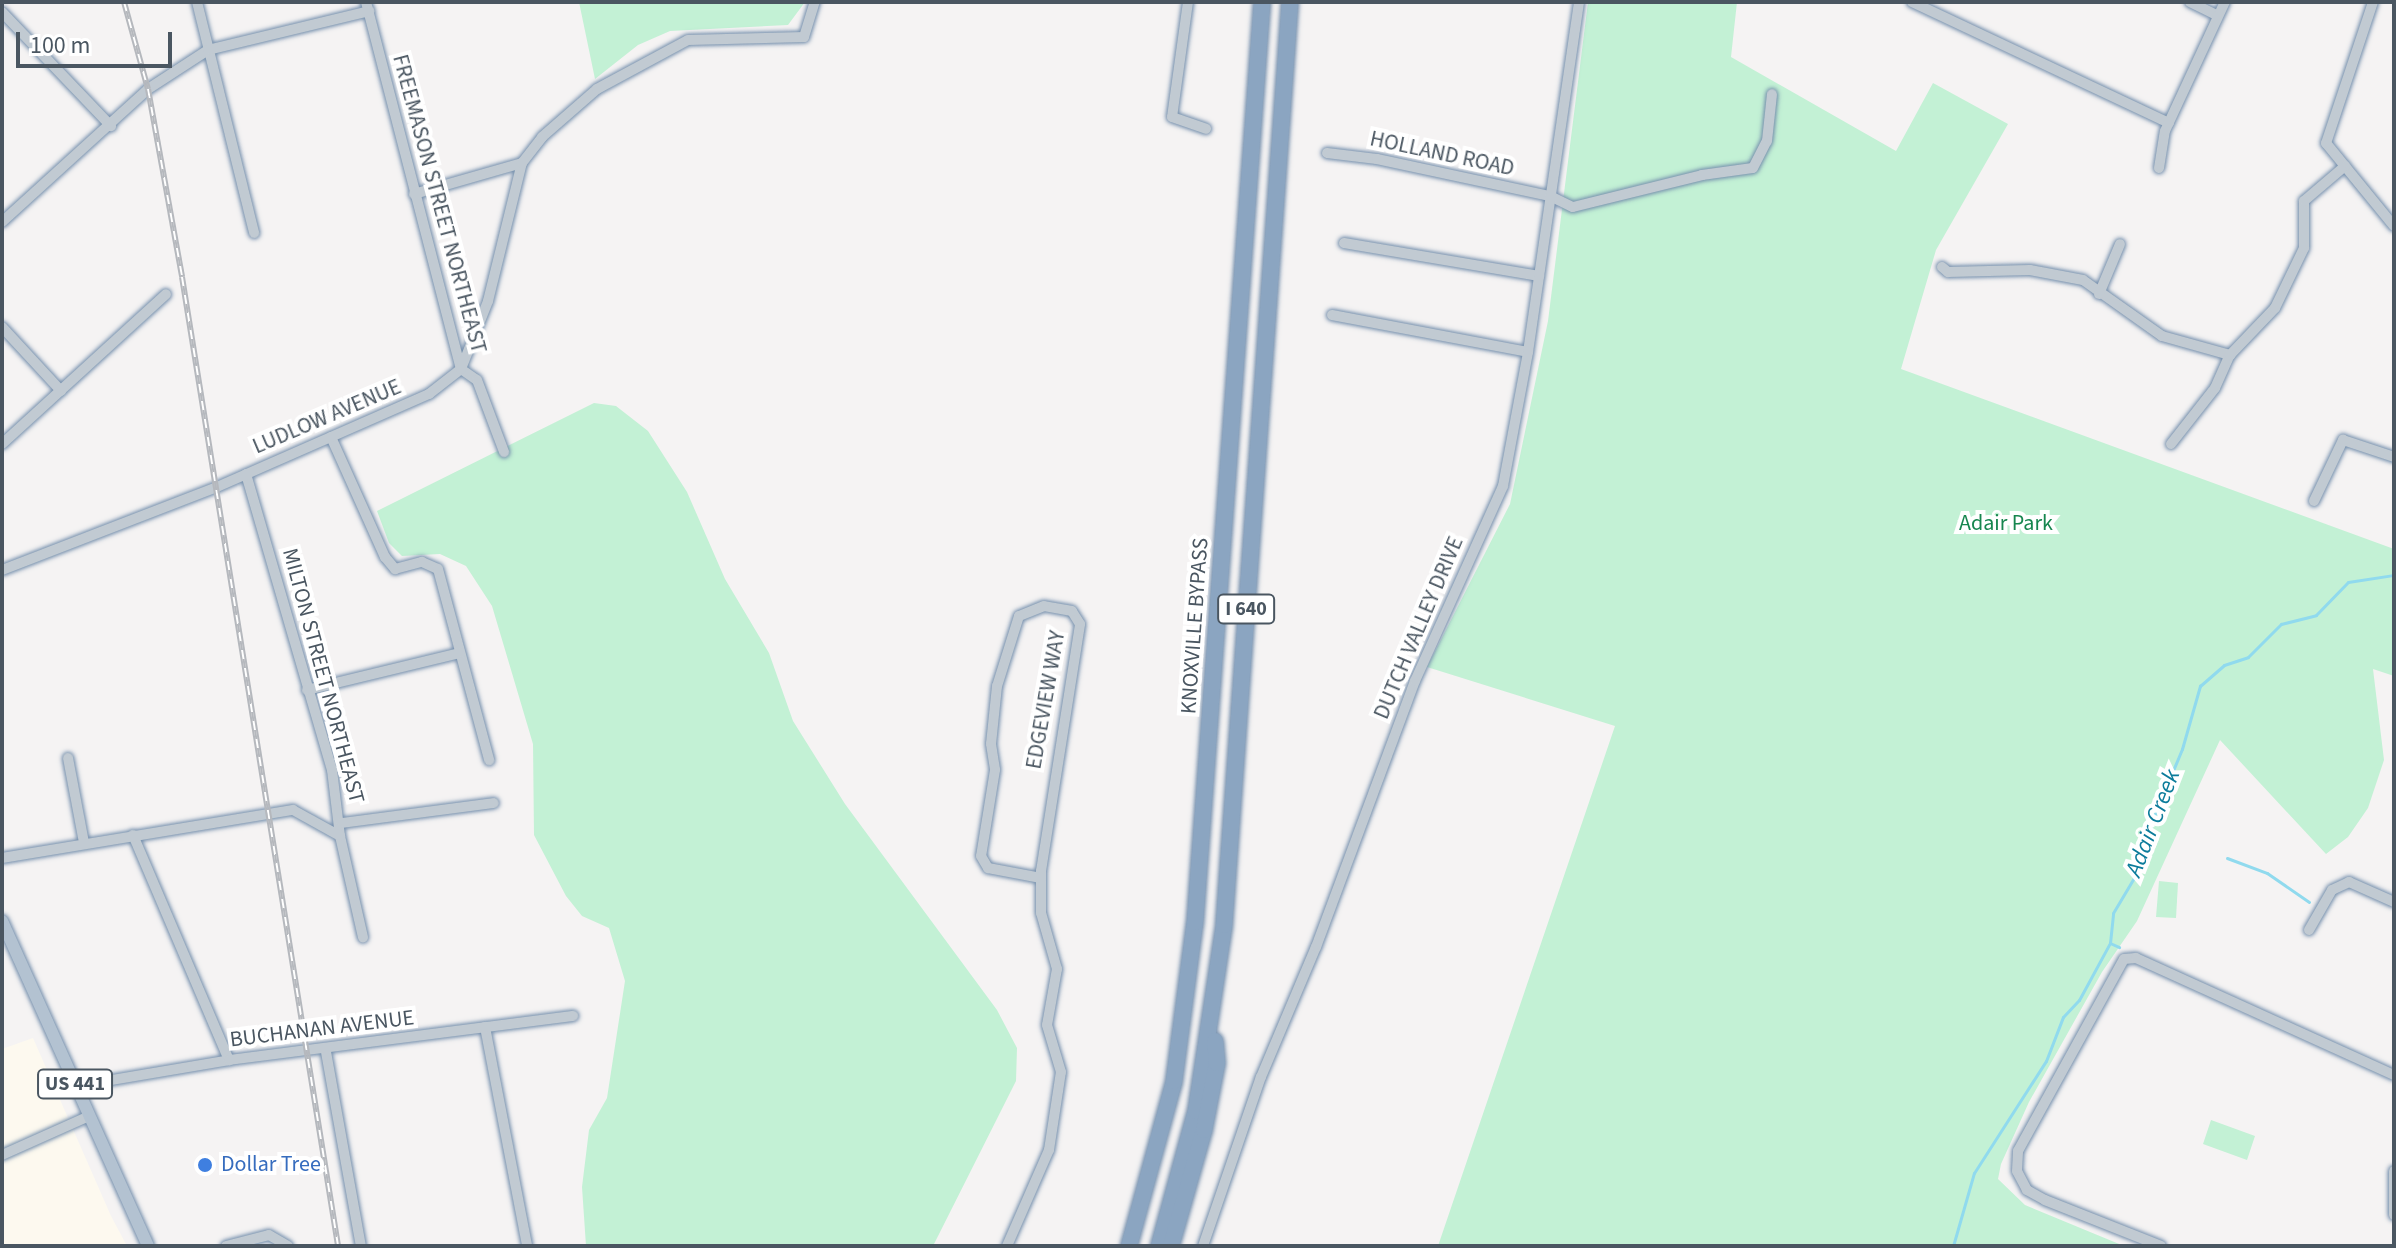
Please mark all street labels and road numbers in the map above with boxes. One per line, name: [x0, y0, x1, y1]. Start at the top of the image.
street label: FREEMASON STREET NORTHEAST: [386, 52, 492, 356]
street label: HOLLAND ROAD: [1367, 126, 1517, 182]
street label: LUDLOW AVENUE: [249, 374, 405, 460]
street label: DUTCH VALLEY DRIVE: [1369, 533, 1469, 723]
street label: KNOXVILLE BYPASS: [1176, 537, 1214, 715]
street label: MILTON STREET NORTHEAST: [276, 545, 370, 807]
road number: I 640: [1216, 593, 1276, 625]
street label: EDGEVIEW WAY: [1021, 629, 1071, 771]
street label: BUCHANAN AVENUE: [228, 1005, 416, 1053]
road number: US 441: [37, 1068, 113, 1100]

